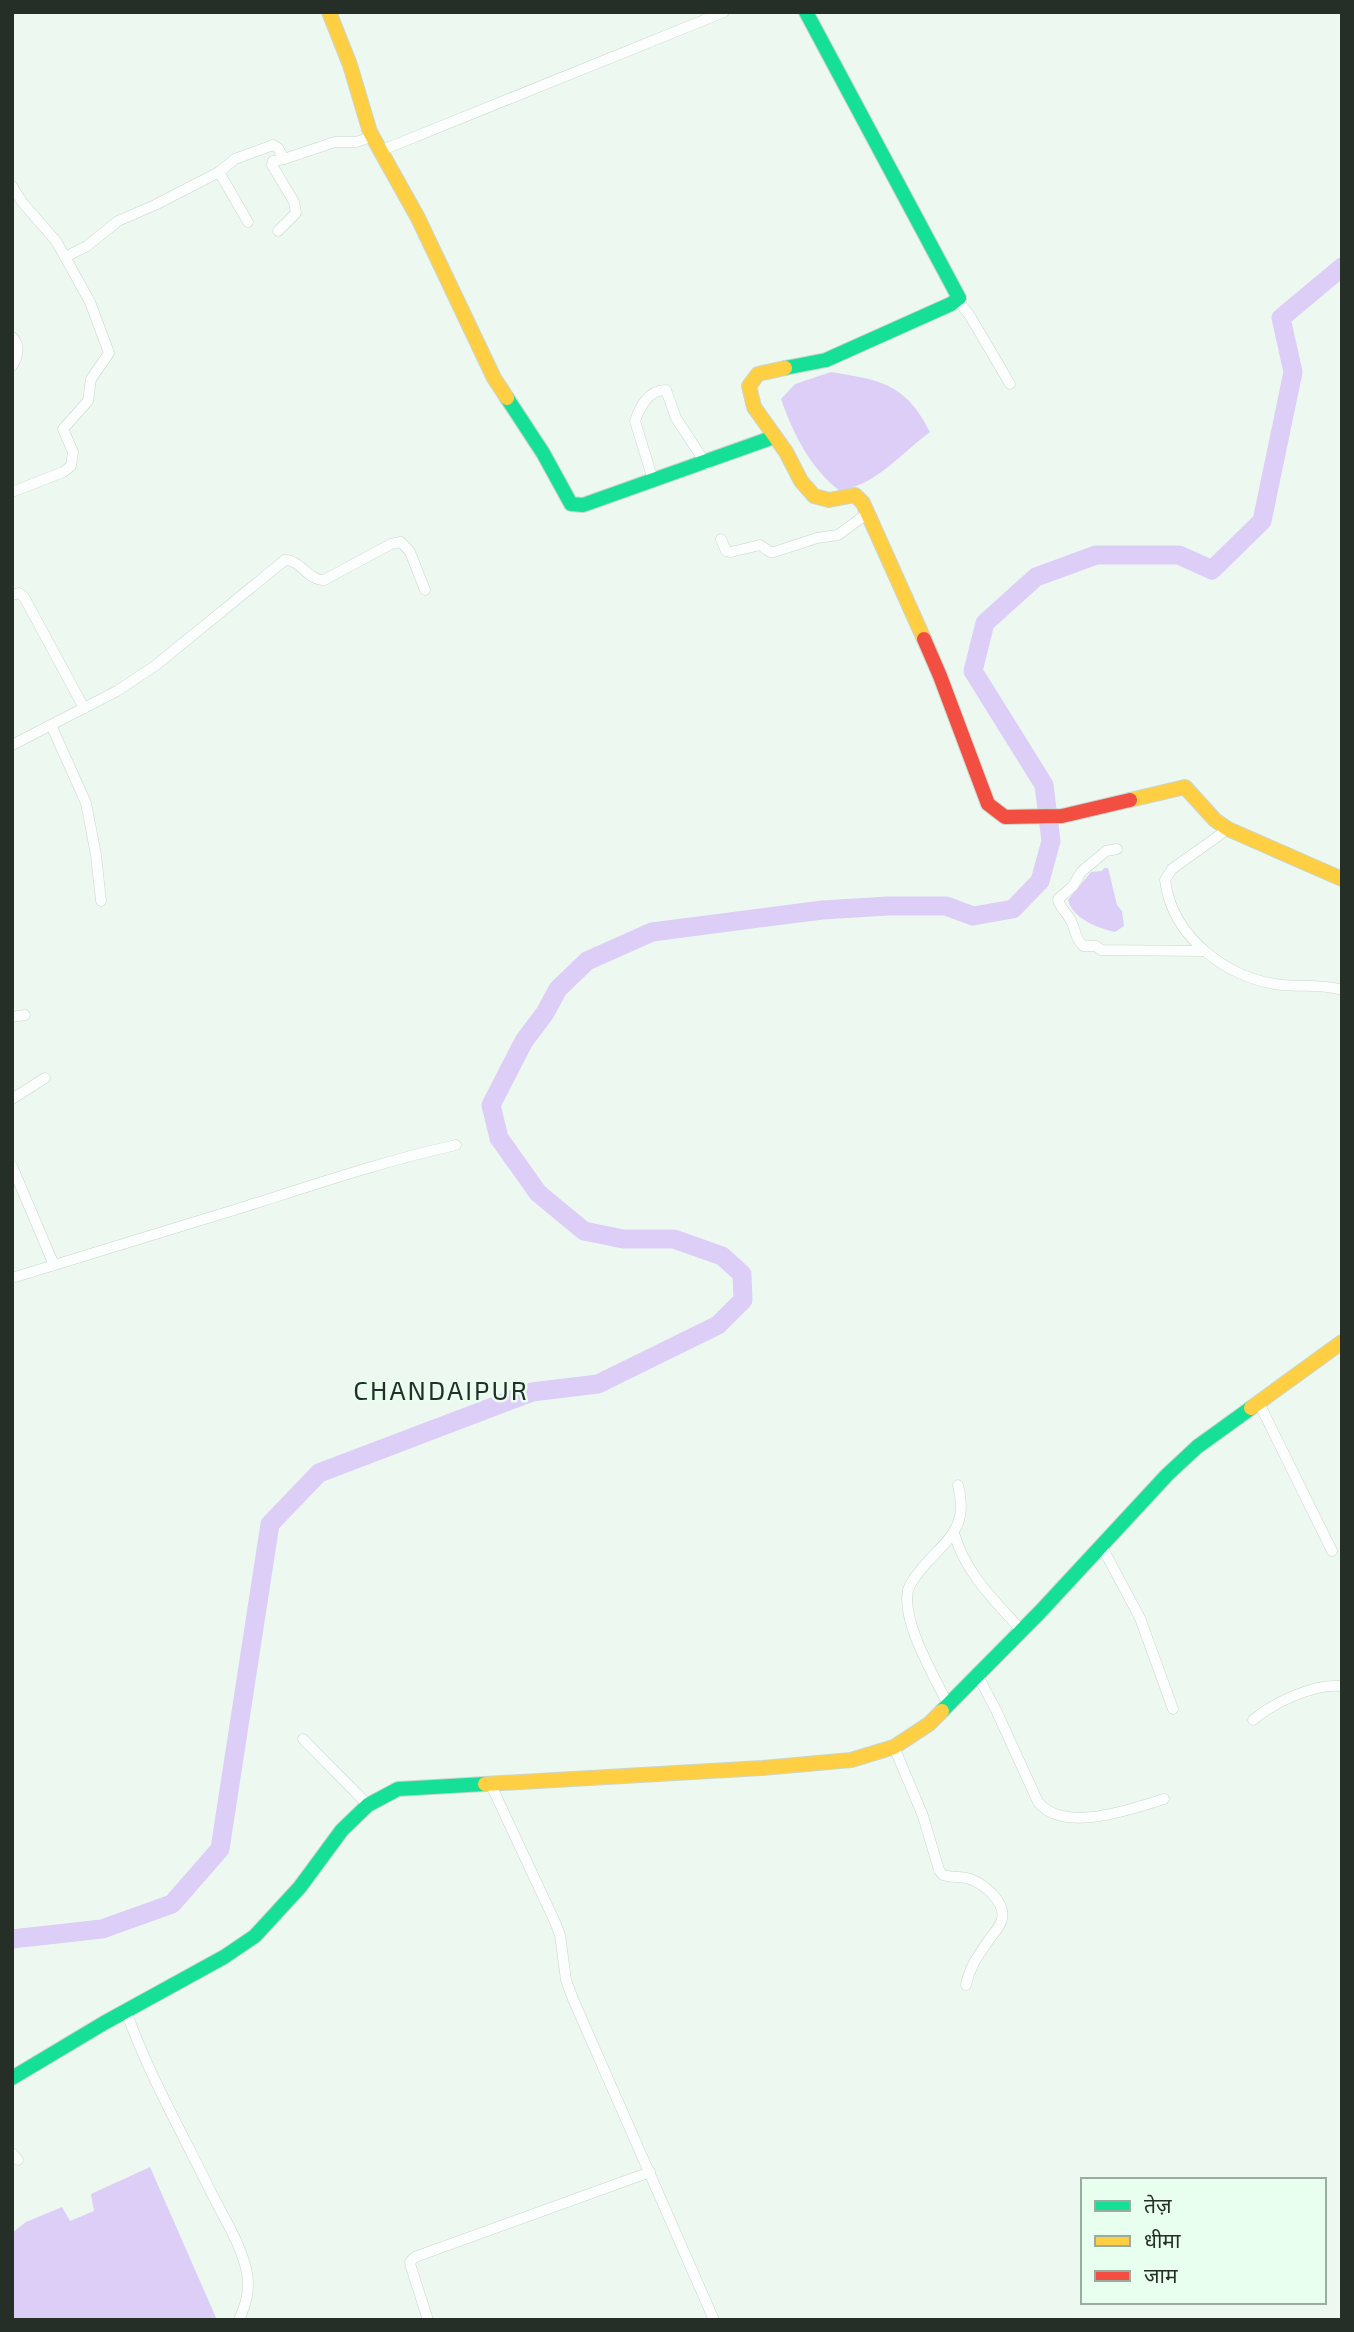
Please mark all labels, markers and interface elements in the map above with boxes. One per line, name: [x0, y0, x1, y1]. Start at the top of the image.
district label: CHANDAIPUR: [353, 1374, 529, 1405]
legend: [1081, 2178, 1326, 2304]
text: तेज़: [1144, 2192, 1172, 2217]
text: धीमा: [1144, 2227, 1181, 2252]
text: जाम: [1144, 2262, 1178, 2287]

